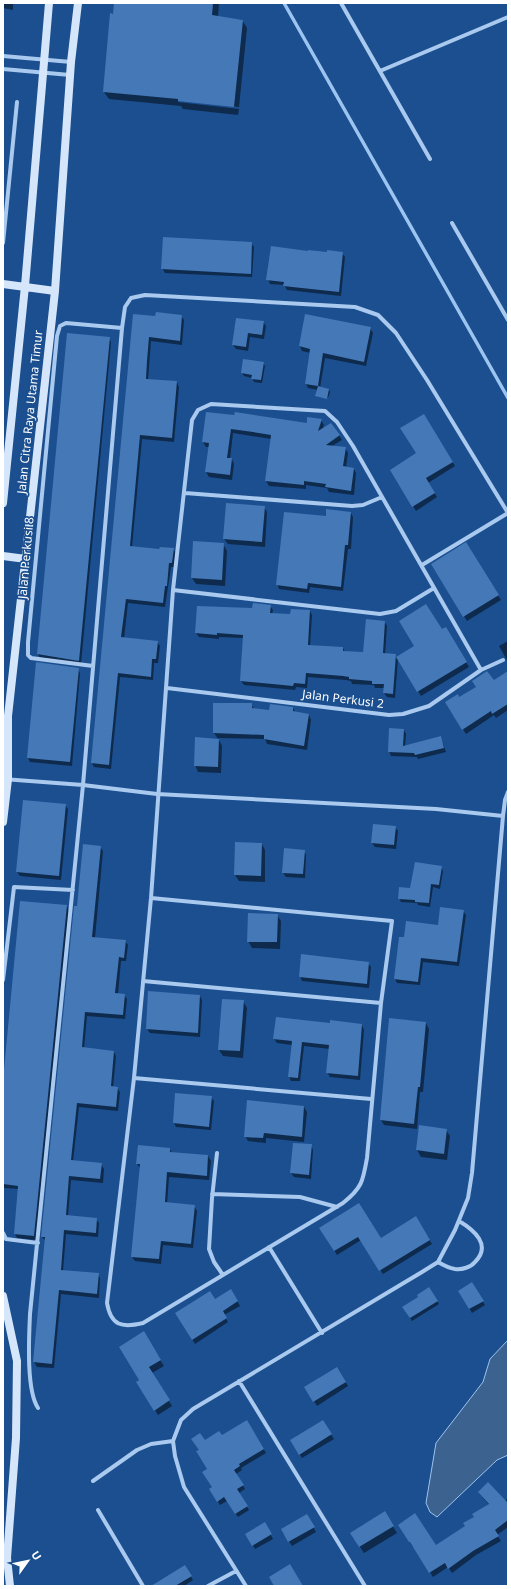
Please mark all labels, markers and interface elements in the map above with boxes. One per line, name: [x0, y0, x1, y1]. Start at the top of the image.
street label: Jalan Citra Raya Utama Timur: [12, 329, 47, 496]
street label: Jalan Perkusi 8: [13, 516, 38, 601]
street label: Jalan Perkusi 2: [300, 685, 385, 712]
north arrow: [8, 1541, 48, 1581]
text: U: [28, 1548, 45, 1563]

